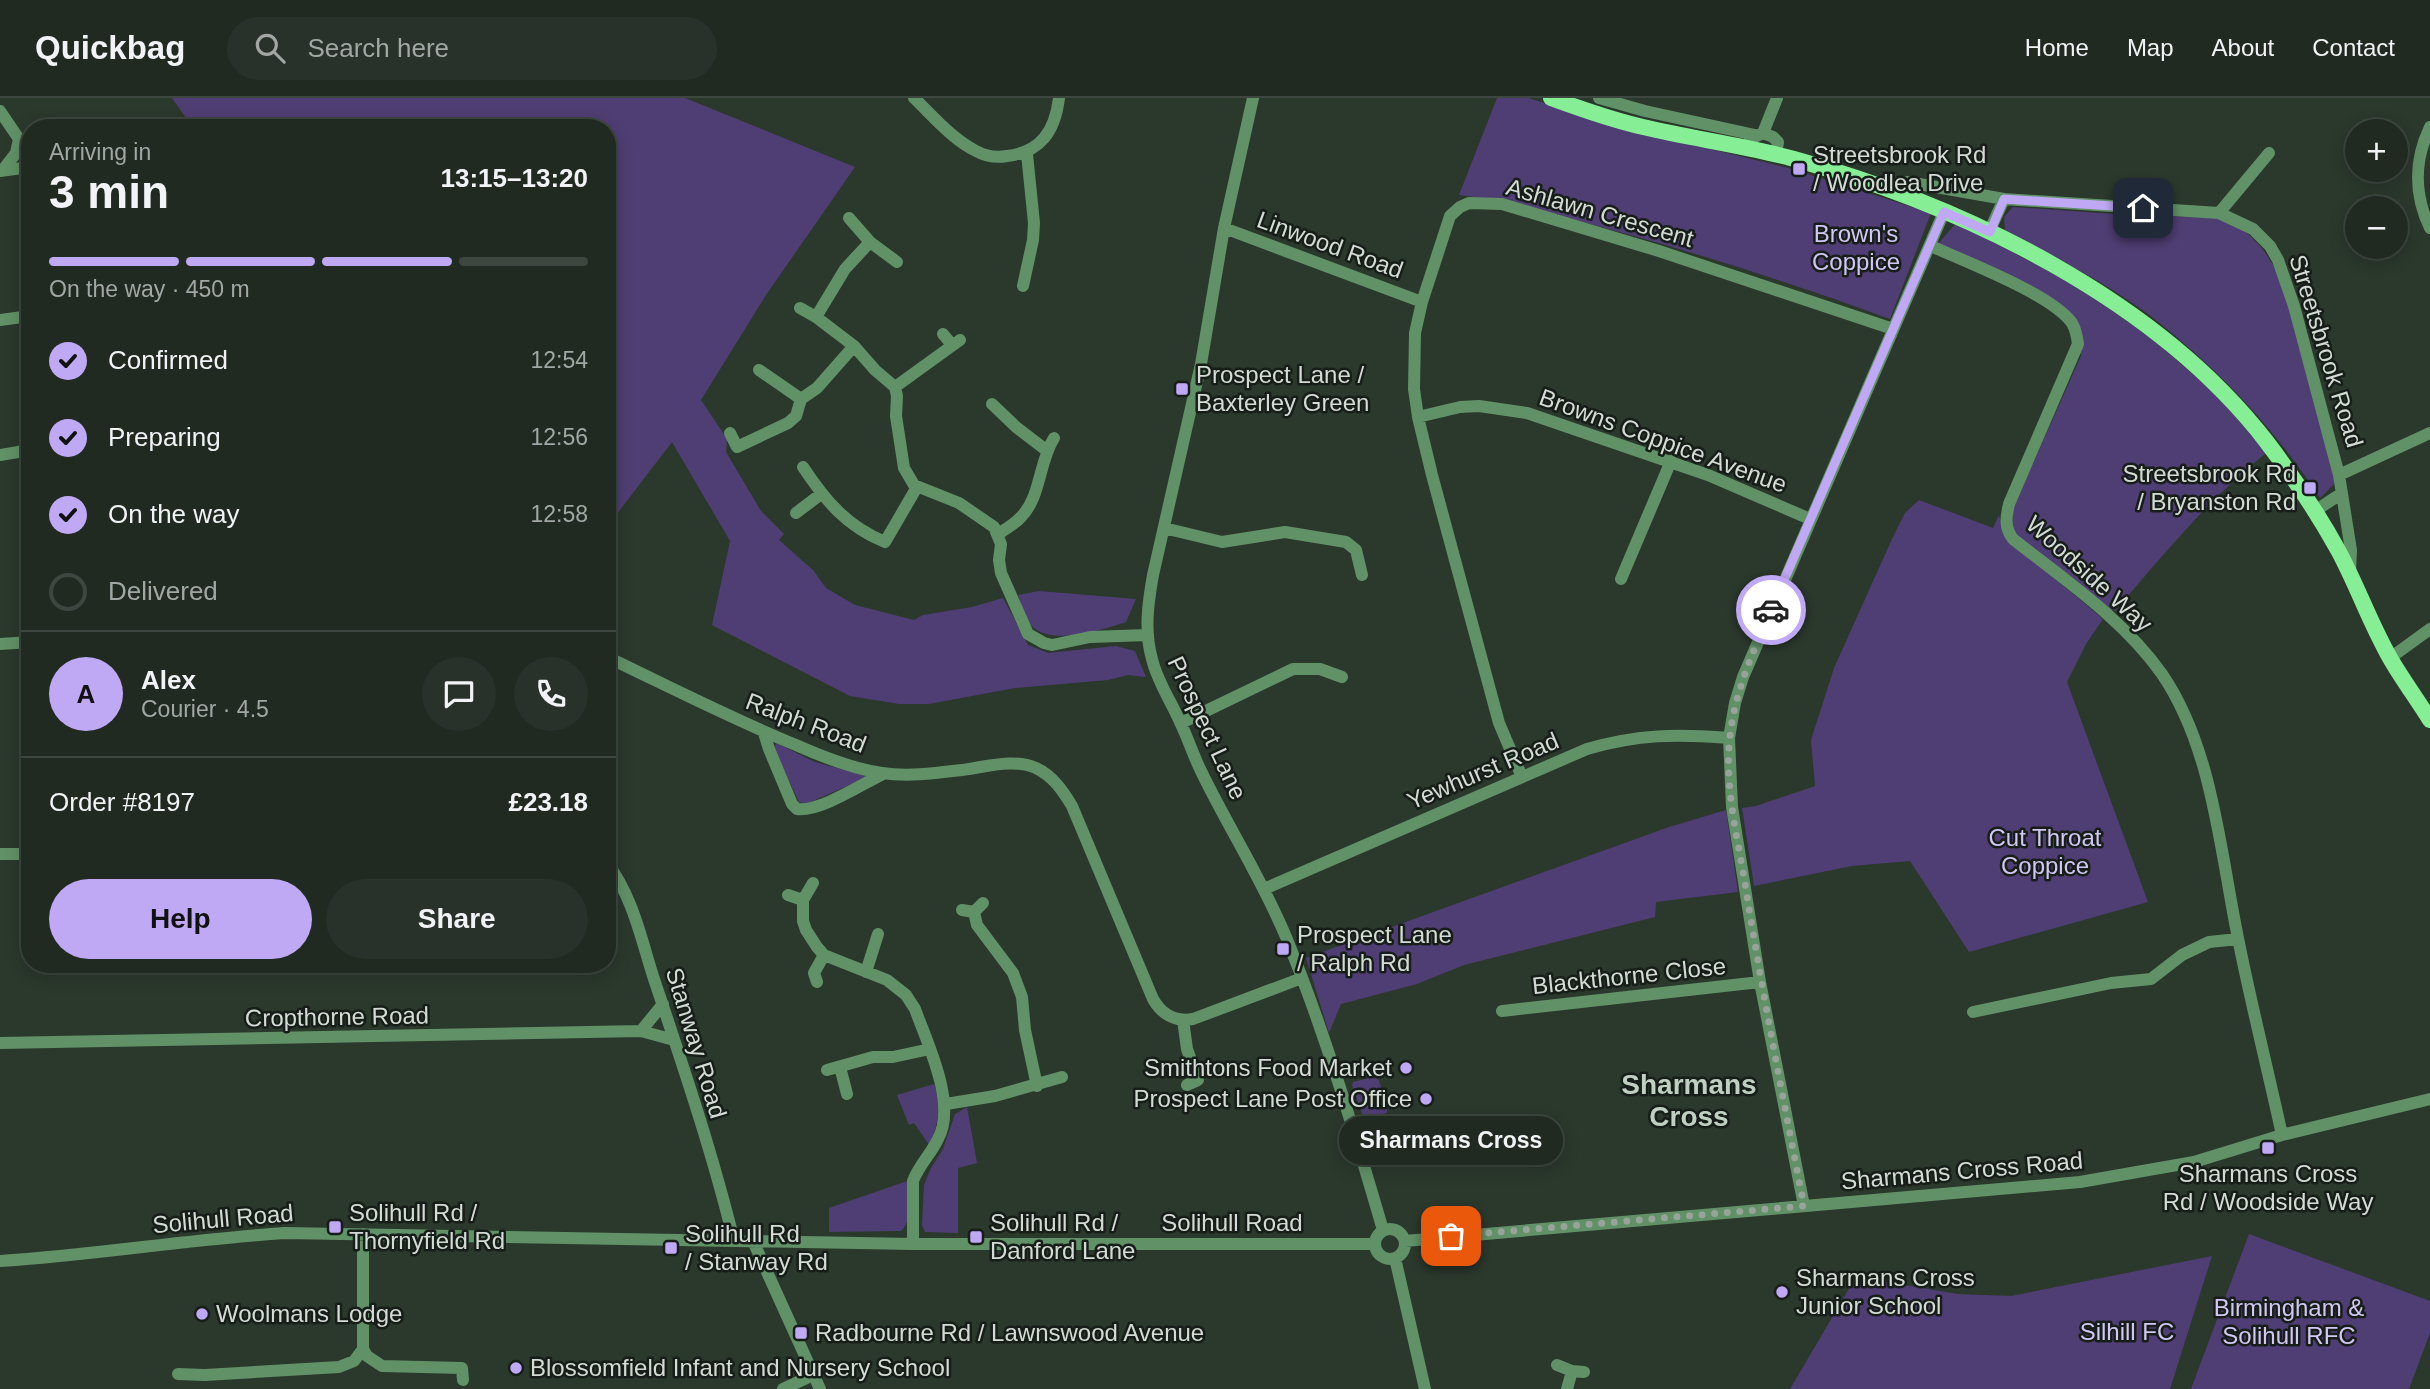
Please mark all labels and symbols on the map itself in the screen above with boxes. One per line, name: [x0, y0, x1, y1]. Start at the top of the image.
place label: Streetsbrook Rd / Woodlea Drive: [1813, 141, 1986, 196]
marker: Streetsbrook Rd / Woodlea Drive: [1791, 161, 1807, 177]
street label: Ashlawn Crescent: [1503, 173, 1697, 252]
pin: [2113, 178, 2173, 238]
street label: Linwood Road: [1253, 206, 1407, 283]
park label: Brown's Coppice: [1812, 220, 1900, 275]
street label: Streetsbrook Road: [2284, 251, 2369, 450]
place label: Prospect Lane / Baxterley Green: [1196, 361, 1369, 416]
marker: Prospect Lane / Baxterley Green: [1174, 381, 1190, 397]
street label: Browns Coppice Avenue: [1536, 383, 1790, 498]
place label: Streetsbrook Rd / Bryanston Rd: [2123, 460, 2296, 515]
marker: Streetsbrook Rd / Bryanston Rd: [2302, 480, 2318, 496]
street label: Woodside Way: [2021, 510, 2158, 637]
courier: [1736, 575, 1806, 645]
street label: Prospect Lane: [1163, 652, 1252, 804]
street label: Ralph Road: [742, 687, 870, 758]
street label: Yewhurst Road: [1403, 726, 1563, 815]
park label: Cut Throat Coppice: [1989, 824, 2102, 879]
place label: Prospect Lane / Ralph Rd: [1297, 921, 1452, 976]
marker: Prospect Lane / Ralph Rd: [1275, 941, 1291, 957]
street label: Blackthorne Close: [1531, 952, 1727, 999]
street label: Stanway Road: [661, 964, 732, 1121]
street label: Cropthorne Road: [245, 1001, 429, 1032]
place label: Smithtons Food Market: [1144, 1054, 1392, 1081]
marker: Smithtons Food Market: [1398, 1060, 1414, 1076]
district label: Sharmans Cross: [1621, 1069, 1757, 1132]
place label: Prospect Lane Post Office: [1134, 1085, 1412, 1112]
marker: Prospect Lane Post Office: [1418, 1091, 1434, 1107]
callout: Sharmans Cross: [1339, 1117, 1563, 1166]
marker: Sharmans Cross Rd / Woodside Way: [2260, 1140, 2276, 1156]
street label: Sharmans Cross Road: [1840, 1146, 2084, 1195]
place label: Sharmans Cross Rd / Woodside Way: [2163, 1160, 2373, 1215]
street label: Solihull Road: [151, 1199, 295, 1238]
place label: Solihull Rd / Thornyfield Rd: [349, 1199, 505, 1254]
pin: [1421, 1206, 1481, 1266]
place label: Solihull Rd / Danford Lane: [990, 1209, 1135, 1264]
street label: Solihull Road: [1161, 1209, 1303, 1236]
marker: Solihull Rd / Thornyfield Rd: [327, 1219, 343, 1235]
place label: Solihull Rd / Stanway Rd: [685, 1220, 828, 1275]
marker: Solihull Rd / Danford Lane: [968, 1229, 984, 1245]
marker: Solihull Rd / Stanway Rd: [663, 1240, 679, 1256]
place label: Sharmans Cross Junior School: [1796, 1264, 1975, 1319]
marker: Sharmans Cross Junior School: [1774, 1284, 1790, 1300]
park label: Birmingham & Solihull RFC: [2214, 1294, 2364, 1349]
place label: Woolmans Lodge: [216, 1300, 402, 1327]
marker: Woolmans Lodge: [194, 1306, 210, 1322]
park label: Silhill FC: [2080, 1318, 2174, 1345]
place label: Radbourne Rd / Lawnswood Avenue: [815, 1319, 1204, 1346]
marker: Radbourne Rd / Lawnswood Avenue: [793, 1325, 809, 1341]
place label: Blossomfield Infant and Nursery School: [530, 1354, 950, 1381]
marker: Blossomfield Infant and Nursery School: [508, 1360, 524, 1376]

